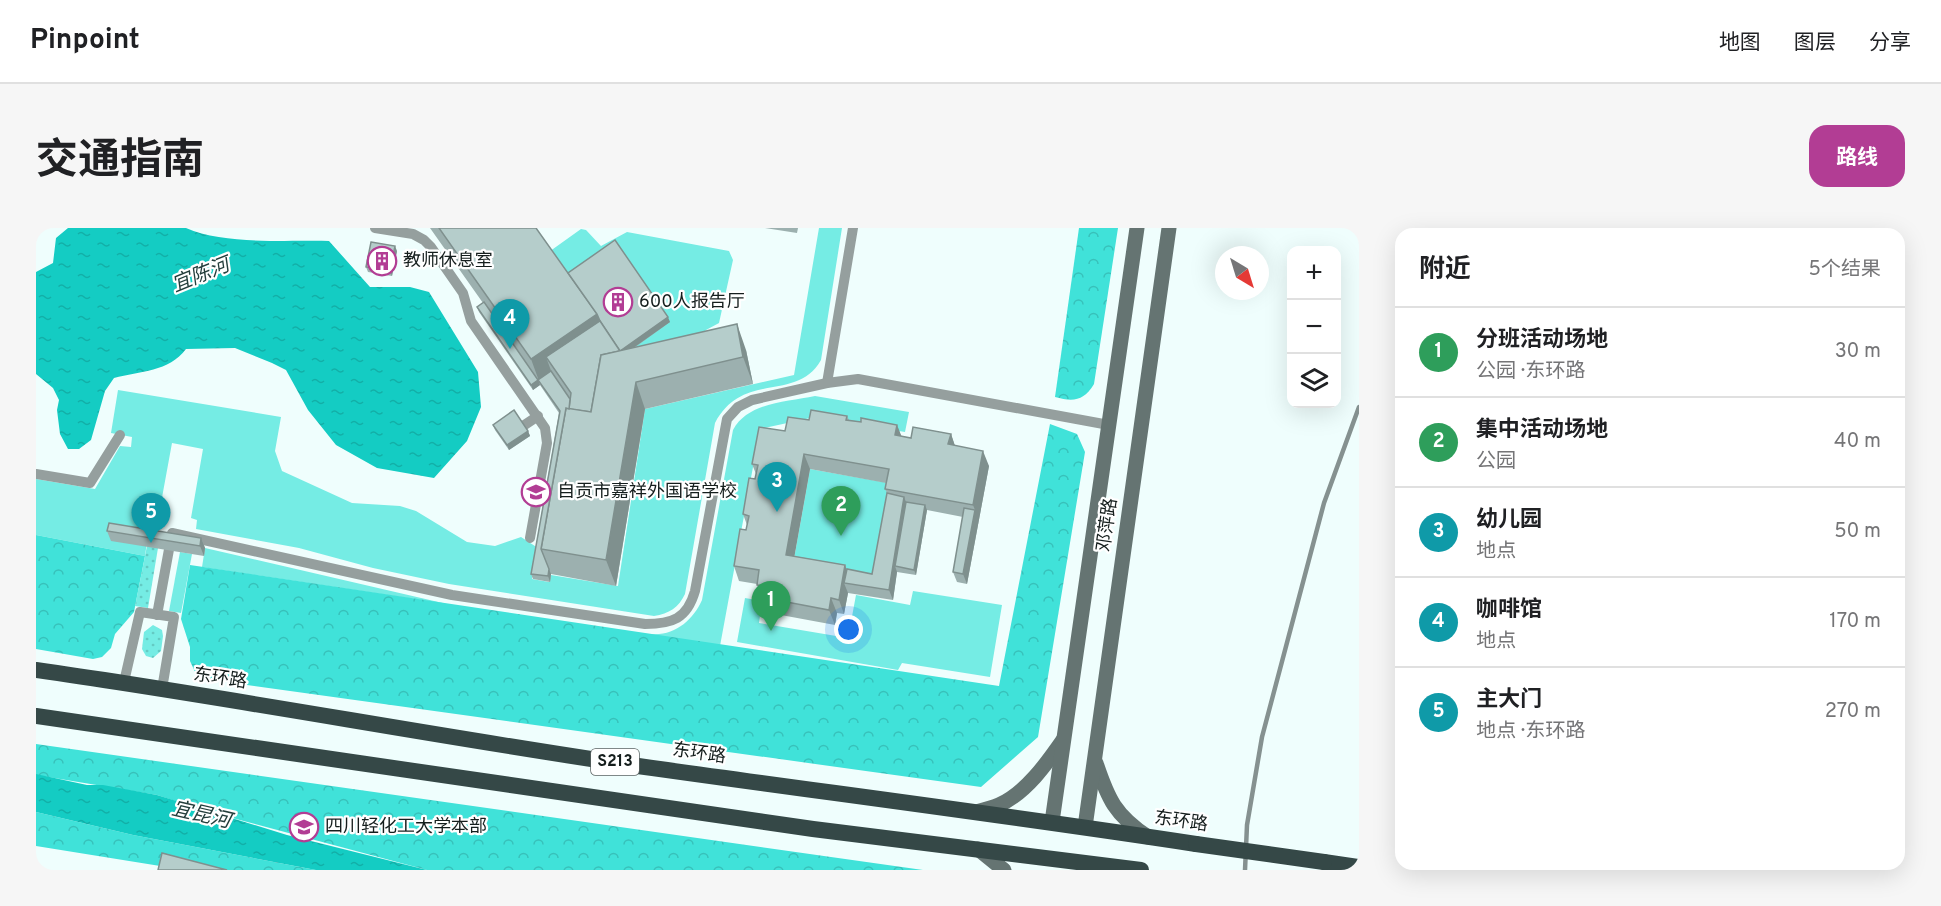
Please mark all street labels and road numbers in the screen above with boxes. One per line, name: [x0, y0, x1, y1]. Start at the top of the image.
street label: 邓萍路: [1093, 497, 1123, 553]
street label: 东环路: [192, 663, 248, 695]
street label: 东环路: [671, 739, 727, 769]
road number: S213: [591, 749, 639, 775]
street label: 东环路: [1153, 807, 1209, 837]

